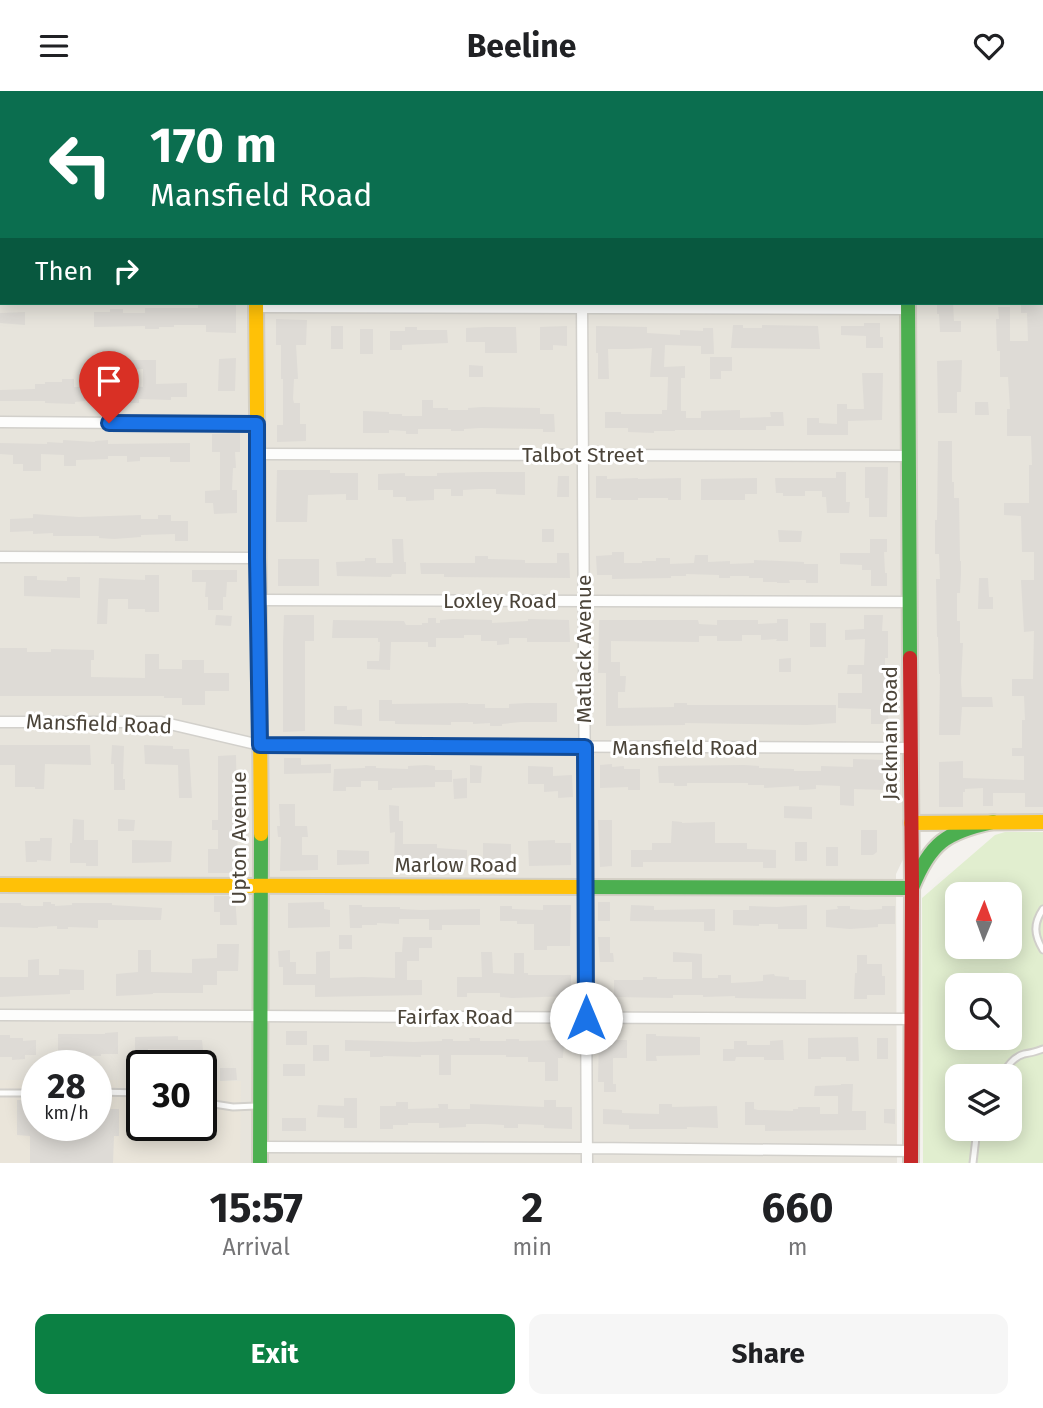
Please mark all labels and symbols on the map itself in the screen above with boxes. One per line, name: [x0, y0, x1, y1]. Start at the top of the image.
pin: [79, 351, 139, 423]
street label: Talbot Street: [522, 442, 644, 468]
street label: Matlack Avenue: [571, 575, 597, 723]
street label: Loxley Road: [443, 588, 557, 614]
street label: Jackman Road: [877, 666, 903, 800]
street label: Mansfield Road: [26, 708, 172, 740]
street label: Mansfield Road: [612, 735, 758, 761]
street label: Upton Avenue: [226, 771, 252, 905]
street label: Marlow Road: [394, 852, 518, 878]
north arrow: [945, 882, 1022, 959]
position arrow: [549, 981, 623, 1055]
street label: Fairfax Road: [397, 1004, 513, 1030]
speed limit sign: 30: [126, 1050, 217, 1141]

